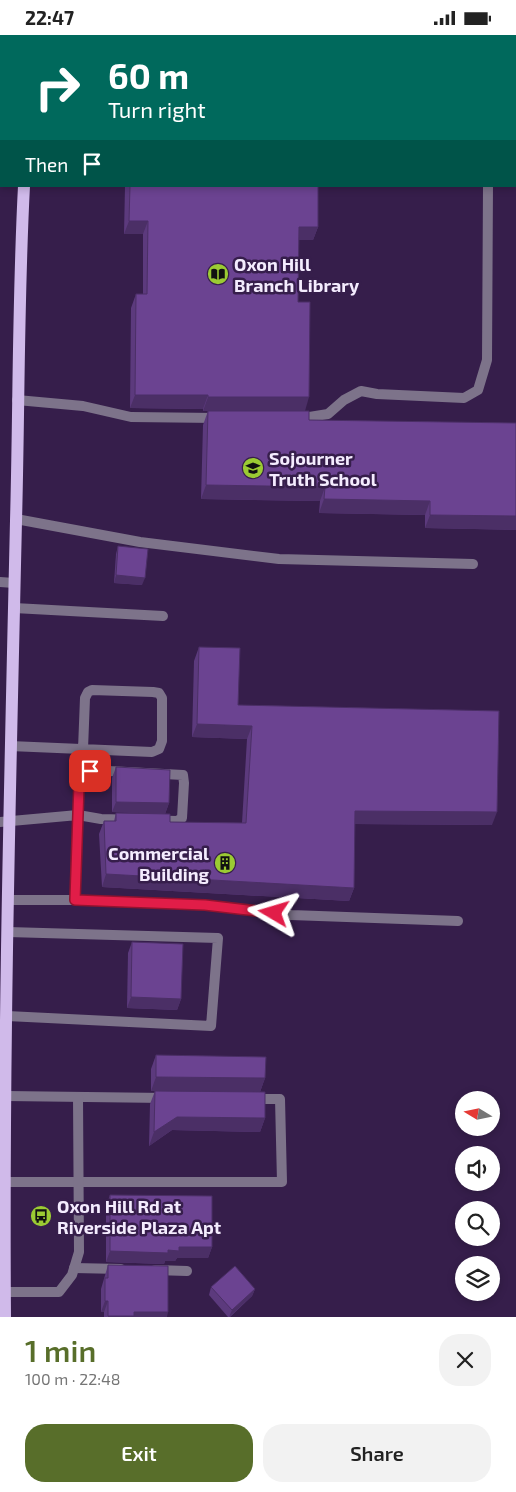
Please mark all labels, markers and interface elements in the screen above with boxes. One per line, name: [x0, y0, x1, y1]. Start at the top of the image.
text: 22:47: [25, 6, 74, 29]
text: 60 m: [108, 54, 189, 96]
icon: right: [25, 55, 90, 120]
text: Turn right: [108, 96, 206, 122]
icon: arrive: [78, 150, 106, 178]
text: Then: [25, 153, 68, 176]
place label: Oxon Hill Branch Library: [234, 253, 360, 296]
library icon: Oxon Hill Branch Library: [206, 262, 230, 286]
place label: Sojourner Truth School: [269, 447, 377, 490]
school or university icon: Sojourner Truth School: [241, 456, 265, 480]
pin: [69, 750, 111, 792]
icon: arrive: [76, 757, 104, 785]
place label: Commercial Building: [108, 842, 210, 885]
building icon: Commercial Building: [213, 851, 237, 875]
position arrow: [247, 886, 299, 938]
north arrow: [455, 1091, 500, 1136]
map controls: [455, 1091, 500, 1301]
button: sound: [455, 1146, 500, 1191]
place label: Oxon Hill Rd at Riverside Plaza Apt: [57, 1195, 222, 1238]
button: search: [455, 1201, 500, 1246]
bus stop icon: Oxon Hill Rd at Riverside Plaza Apt: [29, 1204, 53, 1228]
button: layers: [455, 1256, 500, 1301]
text: 1 min: [25, 1332, 96, 1368]
button: close: [439, 1334, 491, 1386]
text: 100 m · 22:48: [25, 1369, 120, 1388]
button: Exit: [25, 1424, 253, 1482]
button: Share: [263, 1424, 491, 1482]

